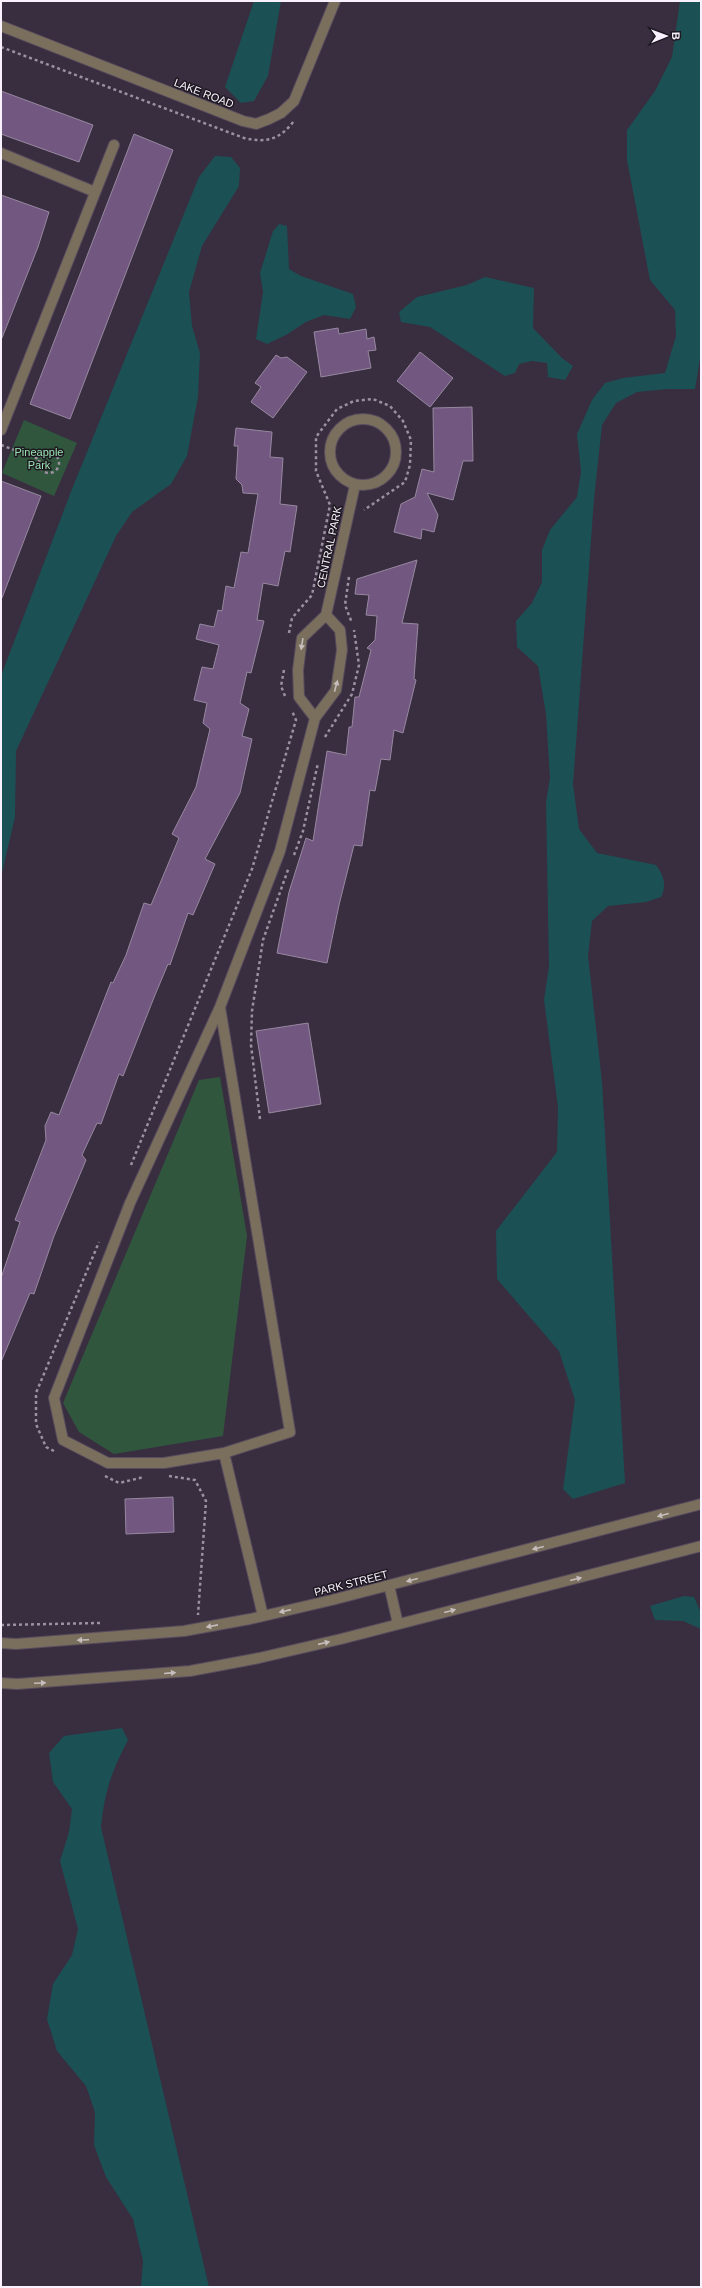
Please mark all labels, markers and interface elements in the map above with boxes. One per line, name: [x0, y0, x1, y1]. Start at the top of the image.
north arrow: [646, 16, 686, 56]
text: B: [670, 32, 682, 40]
street label: LAKE ROAD: [172, 76, 236, 110]
park label: Pineapple Park: [15, 446, 63, 471]
street label: CENTRAL PARK: [314, 504, 344, 589]
one-way arrow: [299, 638, 305, 650]
one-way arrow: [333, 679, 339, 691]
one-way arrow: [657, 1512, 670, 1518]
one-way arrow: [531, 1545, 544, 1551]
street label: PARK STREET: [313, 1568, 389, 1598]
one-way arrow: [570, 1576, 582, 1582]
one-way arrow: [405, 1577, 418, 1583]
one-way arrow: [279, 1608, 292, 1614]
one-way arrow: [444, 1608, 456, 1614]
one-way arrow: [206, 1623, 218, 1629]
one-way arrow: [76, 1637, 89, 1643]
one-way arrow: [318, 1640, 330, 1646]
one-way arrow: [163, 1670, 176, 1676]
one-way arrow: [34, 1679, 46, 1686]

